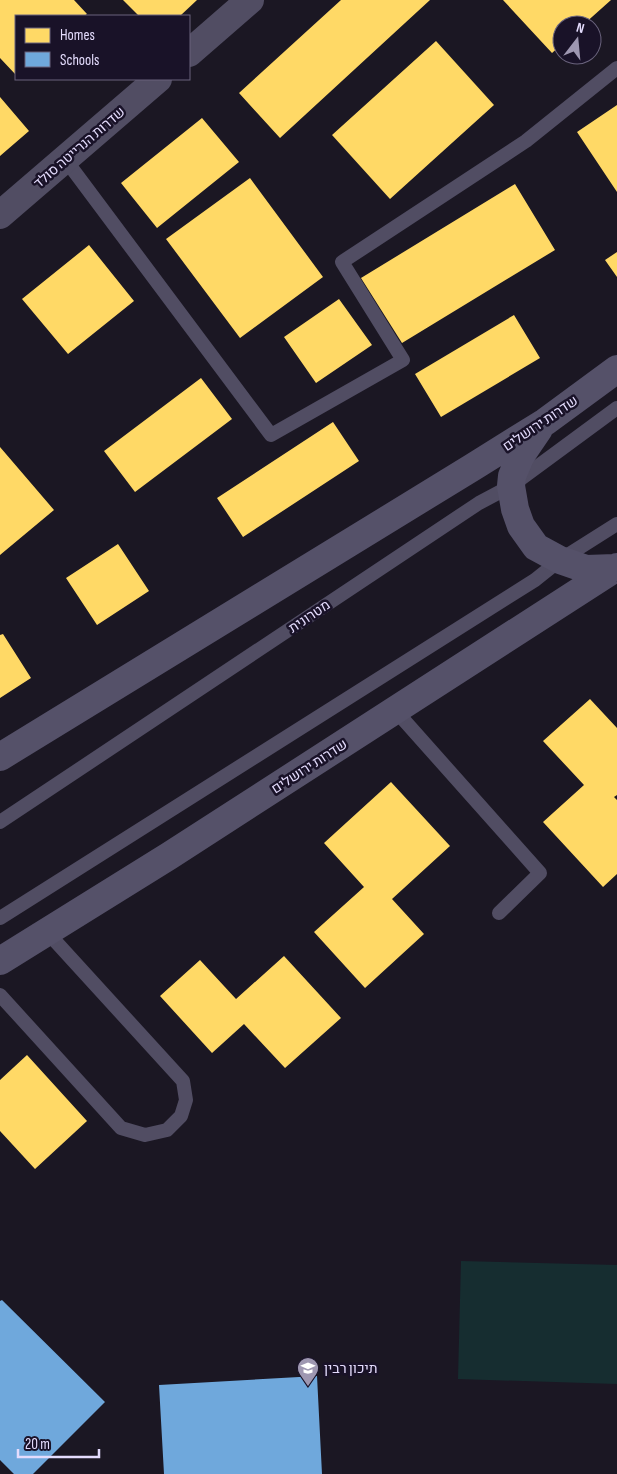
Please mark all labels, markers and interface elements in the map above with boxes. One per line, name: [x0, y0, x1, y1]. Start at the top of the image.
legend: [15, 15, 190, 80]
north arrow: [552, 15, 602, 65]
text: N: [575, 19, 586, 37]
text: Homes: [60, 26, 95, 45]
text: Schools: [60, 51, 99, 70]
street label: שדרות הנרייטה סולד: [30, 103, 129, 192]
street label: שדרות ירושלים: [499, 392, 581, 455]
street label: מטרונית: [285, 596, 333, 636]
street label: שדרות ירושלים: [268, 736, 350, 797]
school or university icon: תיכון רבין: [296, 1356, 320, 1387]
place label: תיכון רבין: [324, 1360, 377, 1377]
scale bar: [18, 1426, 99, 1458]
text: 20 m: [25, 1435, 50, 1454]

